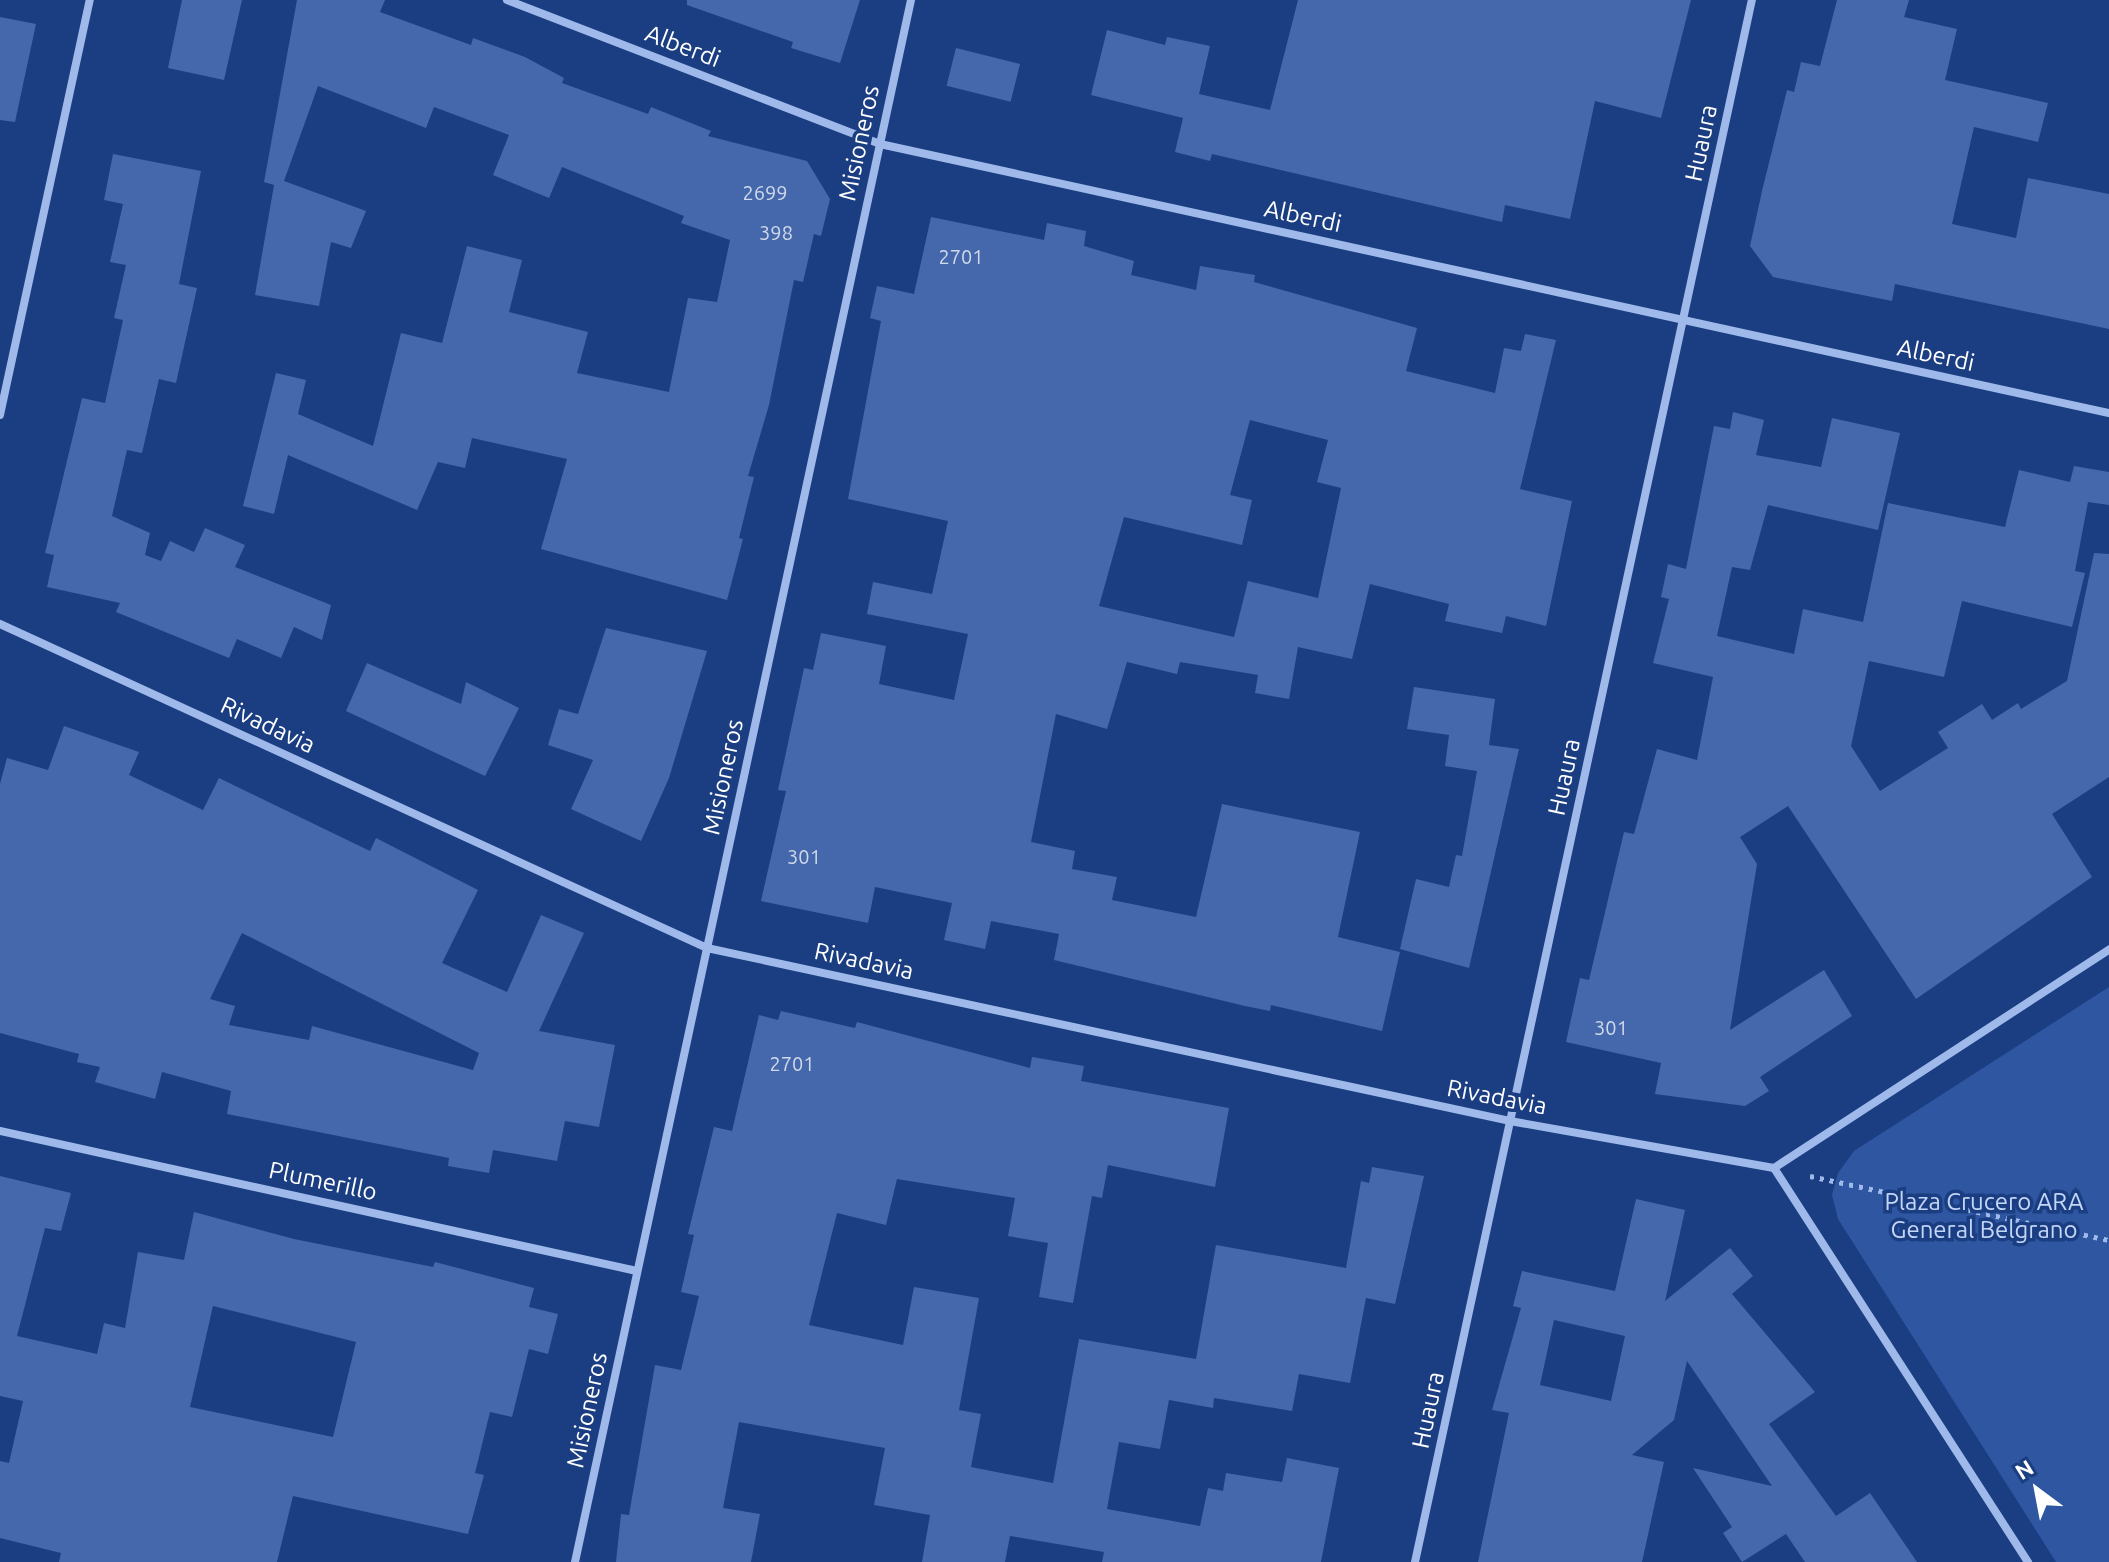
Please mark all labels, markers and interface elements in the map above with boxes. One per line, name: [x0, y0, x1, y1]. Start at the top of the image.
street label: Alberdi: [641, 19, 725, 73]
street label: Misioneros: [833, 83, 885, 203]
street label: Huaura: [1679, 102, 1723, 184]
house number: 2699: [742, 180, 788, 204]
street label: Alberdi: [1262, 194, 1344, 238]
house number: 398: [759, 220, 793, 244]
house number: 2701: [938, 244, 984, 268]
street label: Alberdi: [1895, 333, 1977, 377]
street label: Rivadavia: [216, 691, 320, 759]
street label: Misioneros: [697, 717, 749, 837]
street label: Huaura: [1542, 736, 1586, 818]
house number: 301: [787, 844, 821, 868]
street label: Rivadavia: [812, 936, 916, 986]
house number: 301: [1594, 1015, 1628, 1039]
house number: 2701: [769, 1051, 815, 1075]
street label: Rivadavia: [1445, 1073, 1549, 1121]
street label: Plumerillo: [266, 1155, 380, 1207]
park label: Plaza Crucero ARA General Belgrano: [1884, 1188, 2084, 1244]
street label: Misioneros: [561, 1350, 613, 1470]
street label: Huaura: [1406, 1369, 1450, 1451]
north arrow: [1997, 1450, 2077, 1530]
text: N: [2010, 1454, 2038, 1484]

